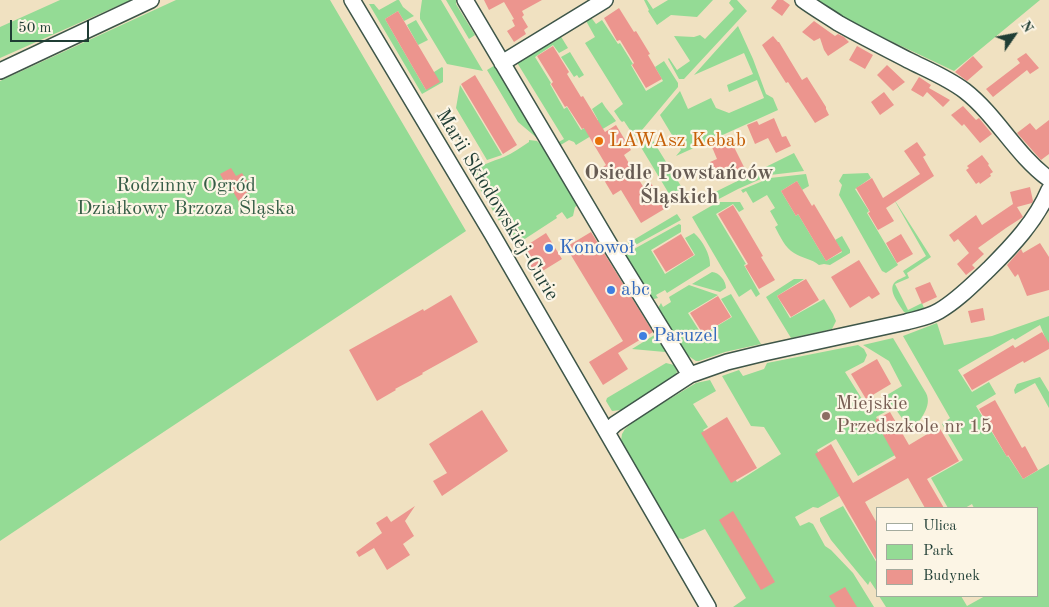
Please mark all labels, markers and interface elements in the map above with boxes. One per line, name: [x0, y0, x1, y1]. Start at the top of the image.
scale bar: [12, 10, 91, 42]
north arrow: [989, 10, 1039, 60]
text: N: [1018, 19, 1035, 35]
text: 50 m: [18, 21, 52, 36]
street label: Marii Skłodowskiej-Curie: [430, 105, 564, 305]
place label: LAWAsz Kebab: [609, 129, 746, 153]
marker: LAWAsz Kebab: [593, 135, 605, 147]
district label: Osiedle Powstańców Śląskich: [584, 160, 774, 210]
park label: Rodzinny Ogród Działkowy Brzoza Śląska: [77, 174, 295, 221]
place label: Konowoł: [559, 236, 634, 260]
marker: Konowoł: [543, 242, 555, 254]
place label: abc: [621, 278, 650, 302]
marker: abc: [605, 284, 617, 296]
place label: Paruzel: [653, 324, 718, 348]
marker: Paruzel: [637, 330, 649, 342]
place label: Miejskie Przedszkole nr 15: [836, 392, 992, 439]
marker: Miejskie Przedszkole nr 15: [820, 410, 832, 422]
legend: [876, 507, 1039, 597]
text: Ulica: [923, 519, 957, 534]
text: Park: [923, 544, 954, 559]
text: Budynek: [923, 569, 980, 584]

